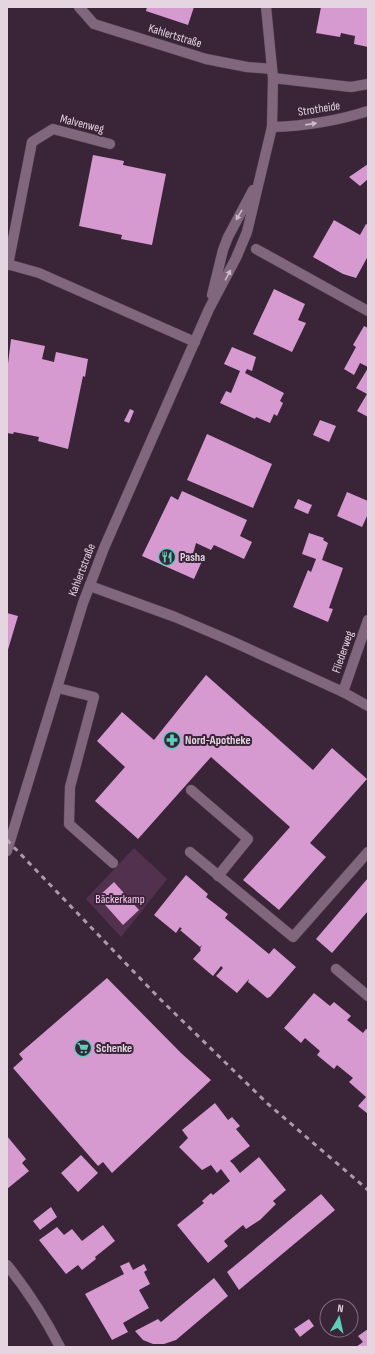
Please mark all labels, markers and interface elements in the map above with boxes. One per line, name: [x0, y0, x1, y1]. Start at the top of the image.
street label: Kahlertstraße: [146, 21, 204, 51]
street label: Strotheide: [297, 98, 341, 120]
street label: Malvenweg: [58, 111, 106, 137]
one-way arrow: [305, 121, 317, 127]
one-way arrow: [235, 209, 242, 221]
one-way arrow: [224, 269, 231, 280]
street label: Kahlertstraße: [65, 541, 99, 598]
restaurant icon: Pasha: [157, 547, 177, 567]
place label: Pasha: [180, 550, 205, 565]
street label: Fliederweg: [329, 629, 357, 675]
pharmacy icon: Nord-Apotheke: [162, 730, 182, 750]
place label: Nord-Apotheke: [185, 733, 251, 748]
park label: Bäckerkamp: [95, 892, 145, 907]
supermarket icon: Schenke: [73, 1038, 93, 1058]
place label: Schenke: [96, 1041, 132, 1056]
north arrow: [319, 1298, 359, 1338]
text: N: [337, 1302, 345, 1316]

